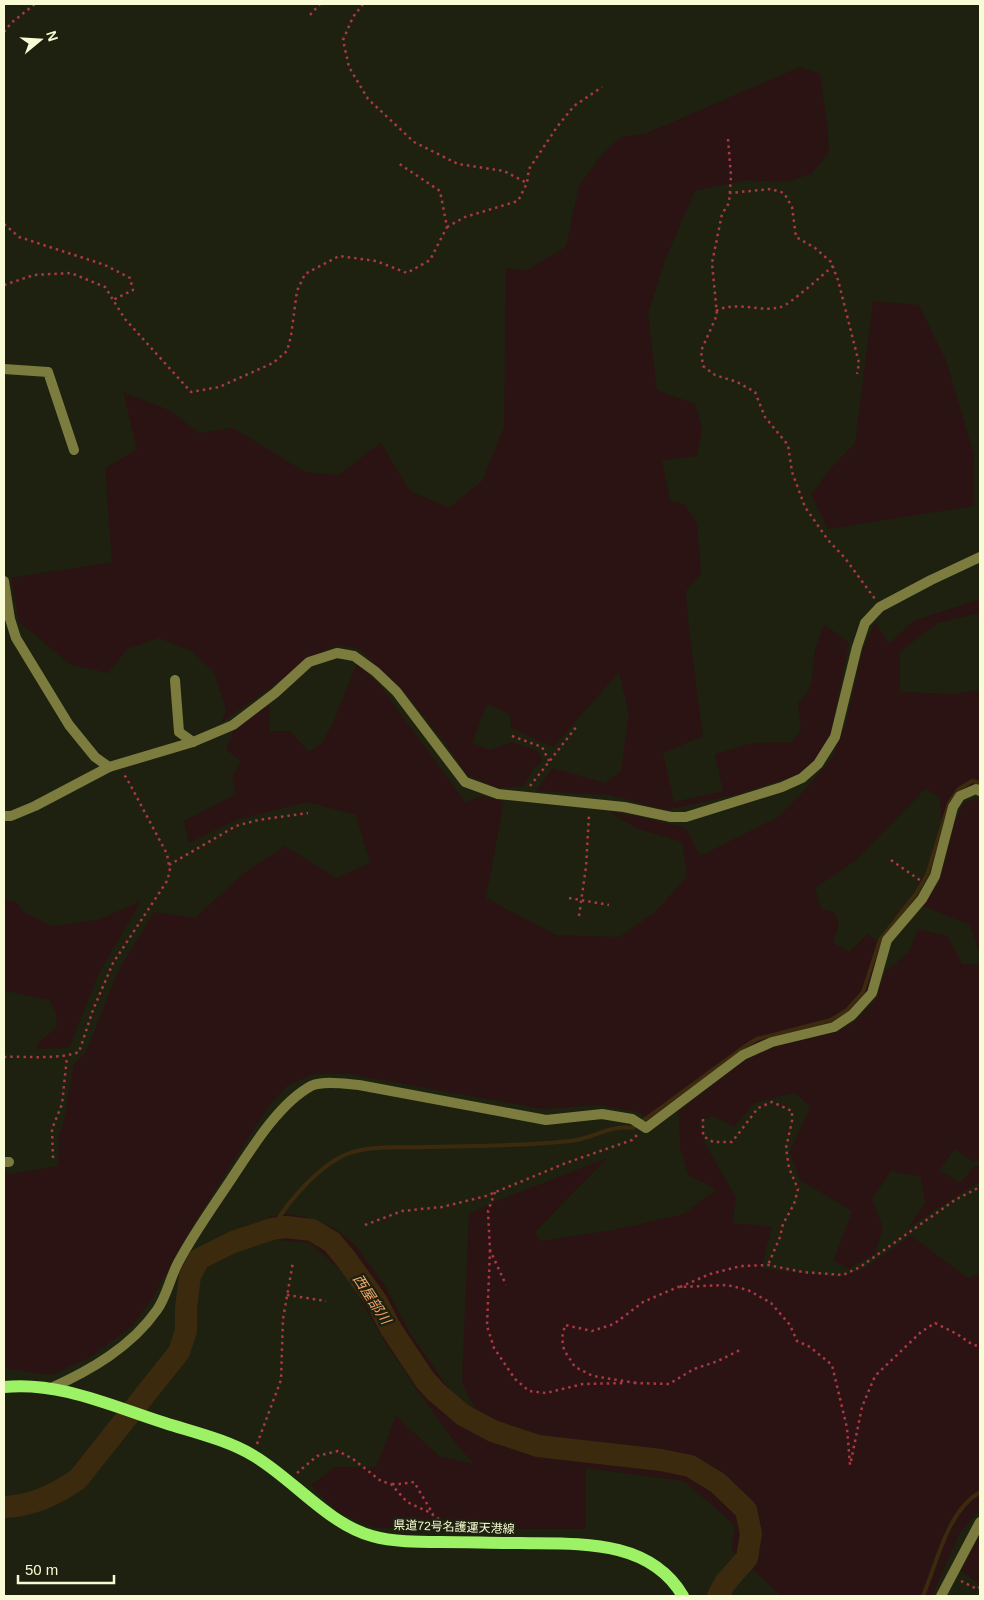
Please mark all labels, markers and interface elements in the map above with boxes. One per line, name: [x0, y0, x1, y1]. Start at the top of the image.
north arrow: [15, 15, 65, 65]
text: N: [43, 29, 62, 43]
water label: 西屋部川: [350, 1271, 395, 1329]
street label: 県道72号名護運天港線: [393, 1518, 515, 1536]
scale bar: [18, 1552, 114, 1584]
text: 50 m: [25, 1561, 58, 1578]

